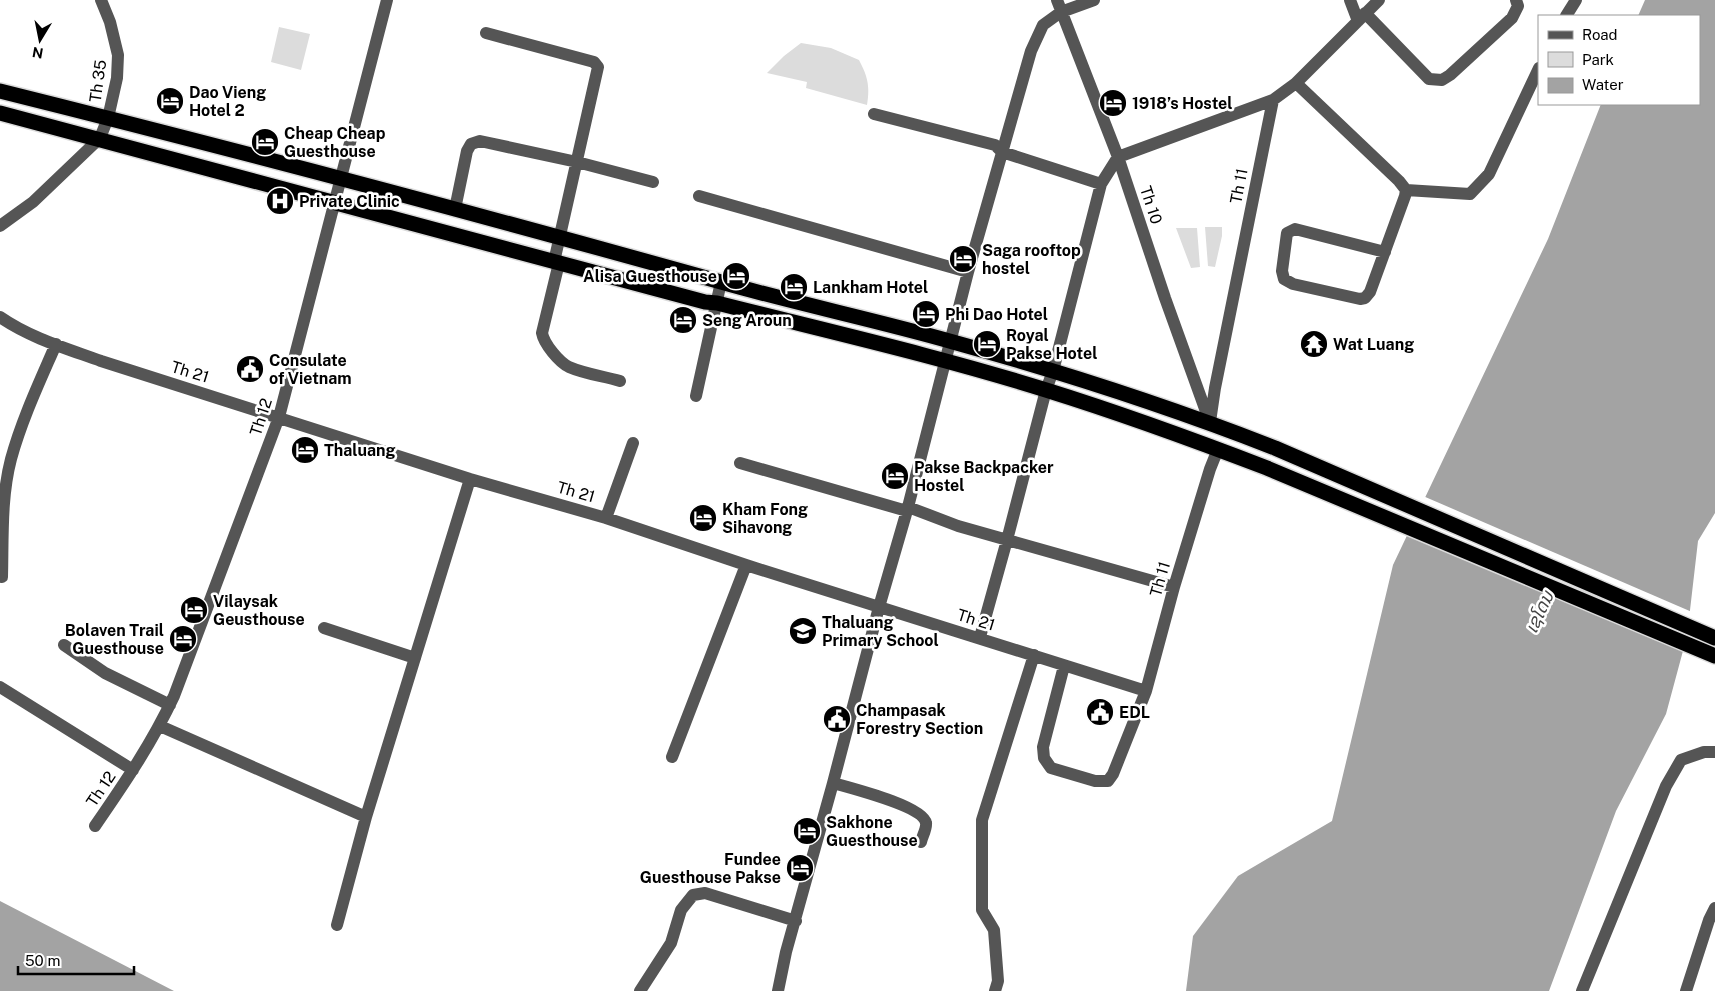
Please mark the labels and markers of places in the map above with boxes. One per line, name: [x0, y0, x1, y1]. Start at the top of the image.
place label: Dao Vieng Hotel 2: [189, 83, 266, 120]
hotel icon: Dao Vieng Hotel 2: [155, 86, 185, 116]
hotel icon: 1918’s Hostel: [1098, 88, 1128, 118]
place label: 1918’s Hostel: [1132, 94, 1233, 113]
place label: Cheap Cheap Guesthouse: [284, 124, 386, 161]
hotel icon: Cheap Cheap Guesthouse: [250, 127, 280, 157]
hospital icon: Private Clinic: [265, 186, 295, 216]
place label: Private Clinic: [299, 192, 400, 211]
place label: Saga rooftop hostel: [982, 241, 1081, 278]
hotel icon: Saga rooftop hostel: [948, 244, 978, 274]
hotel icon: Alisa Guesthouse: [721, 261, 751, 291]
place label: Alisa Guesthouse: [583, 267, 717, 286]
hotel icon: Lankham Hotel: [779, 272, 809, 302]
place label: Lankham Hotel: [813, 278, 928, 297]
hotel icon: Phi Dao Hotel: [911, 299, 941, 329]
hotel icon: Seng Aroun: [668, 305, 698, 335]
place label: Phi Dao Hotel: [945, 305, 1048, 324]
place label: Seng Aroun: [702, 311, 792, 330]
place label: Royal Pakse Hotel: [1006, 326, 1097, 363]
hotel icon: Royal Pakse Hotel: [972, 329, 1002, 359]
temple icon: Wat Luang: [1299, 329, 1329, 359]
place label: Wat Luang: [1333, 335, 1414, 354]
place label: Consulate of Vietnam: [269, 351, 352, 388]
public building icon: Consulate of Vietnam: [235, 354, 265, 384]
hotel icon: Thaluang: [290, 435, 320, 465]
place label: Thaluang: [324, 441, 396, 460]
place label: Pakse Backpacker Hostel: [914, 458, 1054, 495]
hotel icon: Pakse Backpacker Hostel: [880, 461, 910, 491]
place label: Kham Fong Sihavong: [722, 500, 808, 537]
hotel icon: Kham Fong Sihavong: [688, 503, 718, 533]
place label: Vilaysak Geusthouse: [213, 592, 305, 629]
hotel icon: Vilaysak Geusthouse: [179, 595, 209, 625]
place label: Thaluang Primary School: [822, 613, 939, 650]
school or university icon: Thaluang Primary School: [788, 616, 818, 646]
place label: Bolaven Trail Guesthouse: [65, 621, 164, 658]
hotel icon: Bolaven Trail Guesthouse: [168, 624, 198, 654]
public building icon: EDL: [1085, 697, 1115, 727]
place label: Champasak Forestry Section: [856, 701, 983, 738]
place label: EDL: [1119, 703, 1150, 722]
public building icon: Champasak Forestry Section: [822, 704, 852, 734]
place label: Sakhone Guesthouse: [826, 813, 918, 850]
hotel icon: Sakhone Guesthouse: [792, 816, 822, 846]
place label: Fundee Guesthouse Pakse: [640, 850, 781, 887]
hotel icon: Fundee Guesthouse Pakse: [785, 853, 815, 883]

